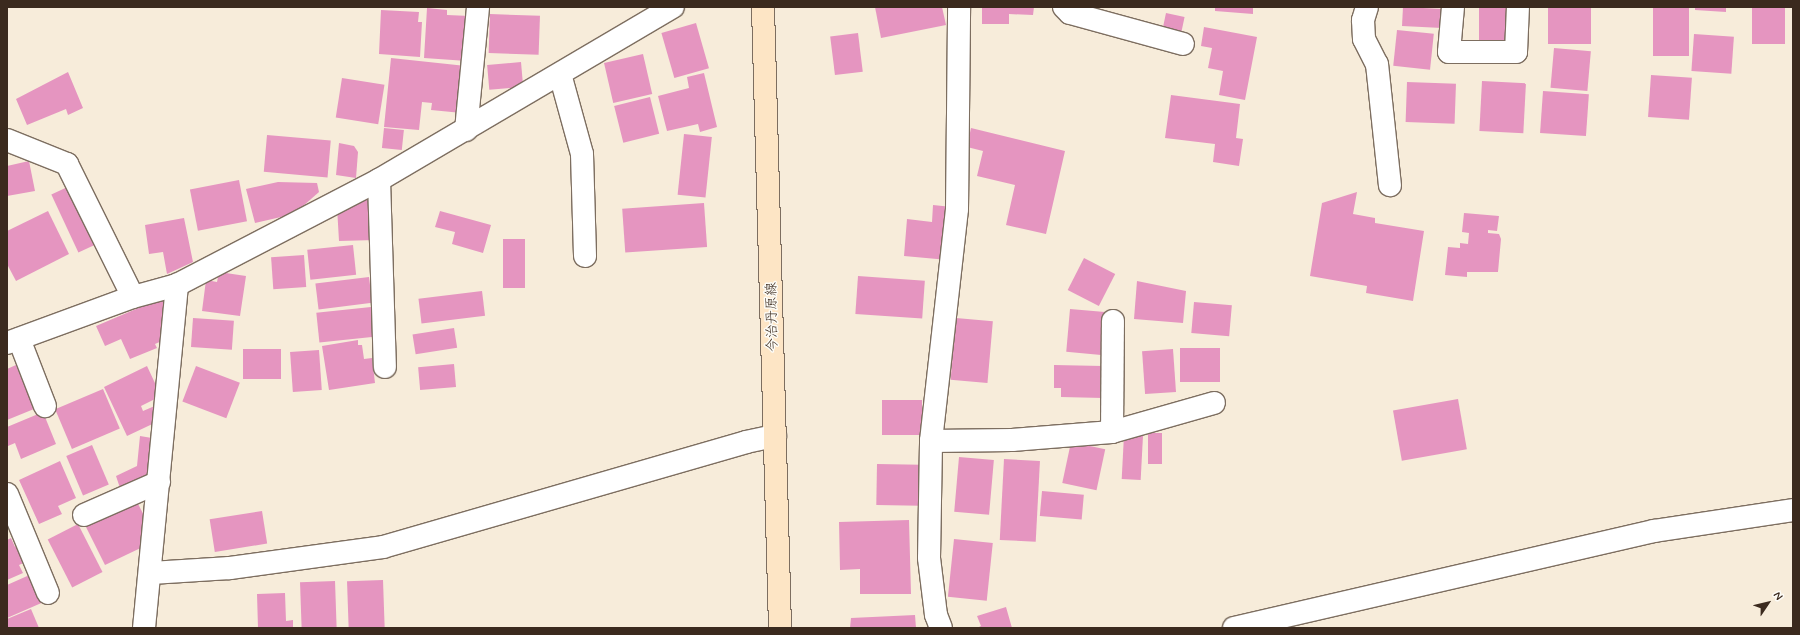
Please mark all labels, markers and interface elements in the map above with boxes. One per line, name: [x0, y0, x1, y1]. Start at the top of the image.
street label: 今治丹原線: [763, 282, 781, 352]
north arrow: [1748, 583, 1788, 623]
text: N: [1770, 589, 1786, 603]

